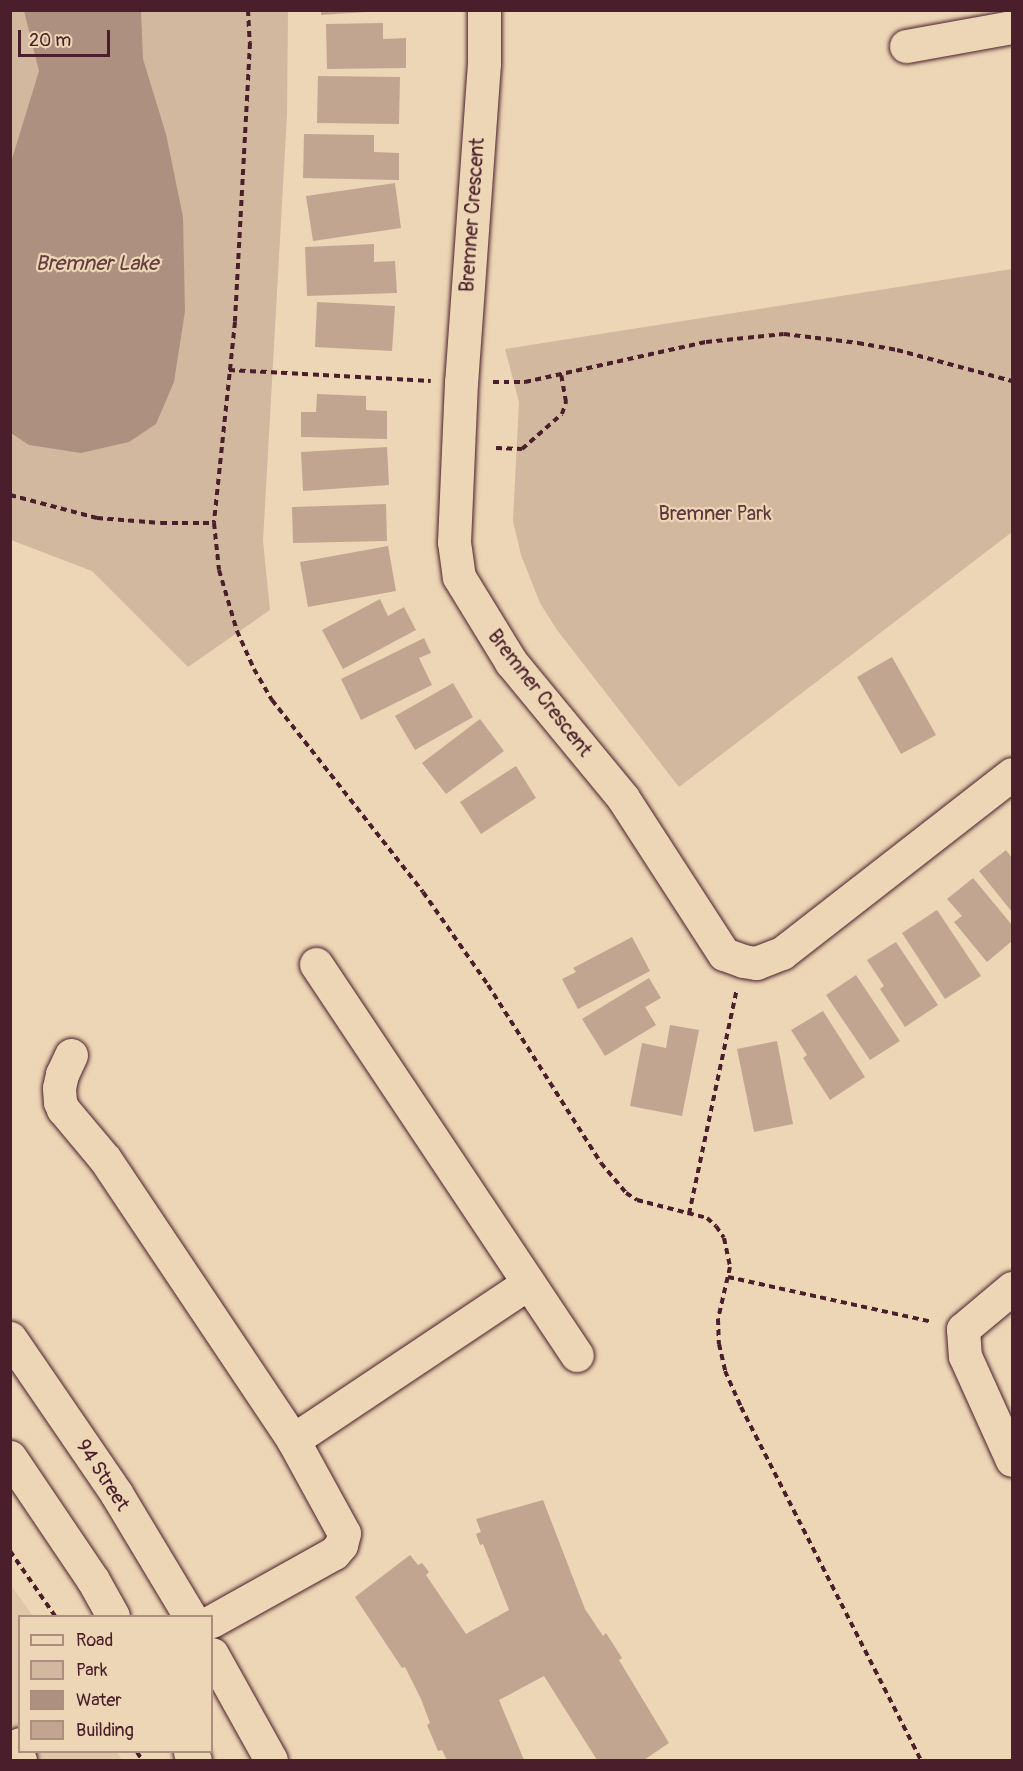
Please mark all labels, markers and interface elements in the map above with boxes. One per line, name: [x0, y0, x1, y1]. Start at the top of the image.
scale bar: [21, 18, 112, 56]
text: 20 m: [29, 29, 71, 52]
street label: Bremner Crescent: [455, 137, 489, 293]
water label: Bremner Lake: [36, 251, 158, 277]
park label: Bremner Park: [658, 501, 772, 525]
street label: Bremner Crescent: [483, 625, 597, 761]
street label: 94 Street: [71, 1435, 135, 1515]
legend: [18, 1615, 213, 1753]
text: Road: [76, 1629, 113, 1652]
text: Park: [76, 1659, 108, 1682]
text: Water: [76, 1689, 122, 1712]
text: Building: [76, 1719, 134, 1742]

